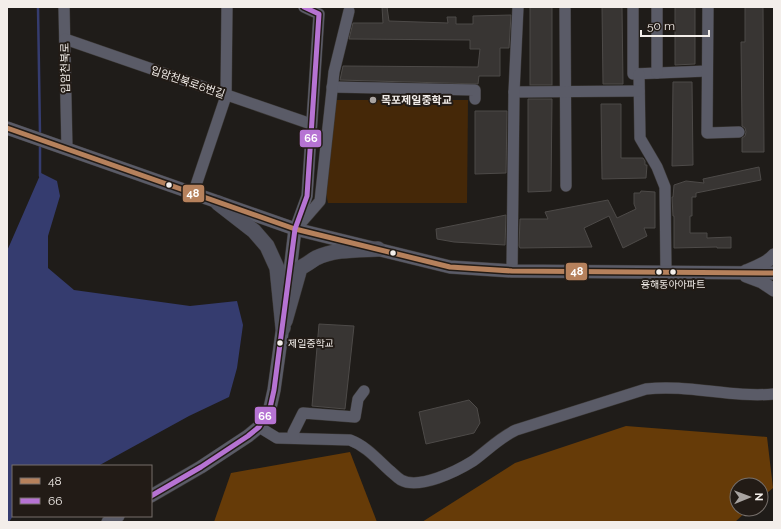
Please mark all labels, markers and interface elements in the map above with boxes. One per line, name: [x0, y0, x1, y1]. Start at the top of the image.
scale bar: [641, 12, 709, 38]
text: 50 m: [647, 19, 675, 33]
street label: 입암천북로: [59, 43, 72, 93]
street label: 입암천북로6번길: [149, 64, 227, 101]
place label: 목포제일중학교: [381, 94, 452, 107]
marker: 목포제일중학교: [368, 95, 378, 105]
line badge: 66: [299, 129, 322, 148]
text: 66: [304, 132, 318, 145]
unlabelled marker: [164, 180, 174, 190]
line badge: 48: [182, 184, 205, 203]
text: 48: [187, 187, 200, 200]
unlabelled marker: [388, 248, 398, 258]
line badge: 48: [565, 262, 588, 281]
text: 48: [571, 265, 584, 278]
unlabelled marker: [654, 267, 664, 277]
marker: 용해동아아파트: [668, 267, 678, 277]
place label: 용해동아아파트: [641, 279, 705, 290]
marker: 제일중학교: [275, 338, 285, 348]
place label: 제일중학교: [288, 338, 334, 349]
line badge: 66: [254, 406, 277, 425]
text: 66: [258, 410, 272, 423]
legend: [12, 465, 152, 517]
text: 48: [48, 474, 62, 488]
north arrow: [729, 477, 769, 517]
text: N: [752, 493, 765, 501]
text: 66: [48, 494, 62, 508]

